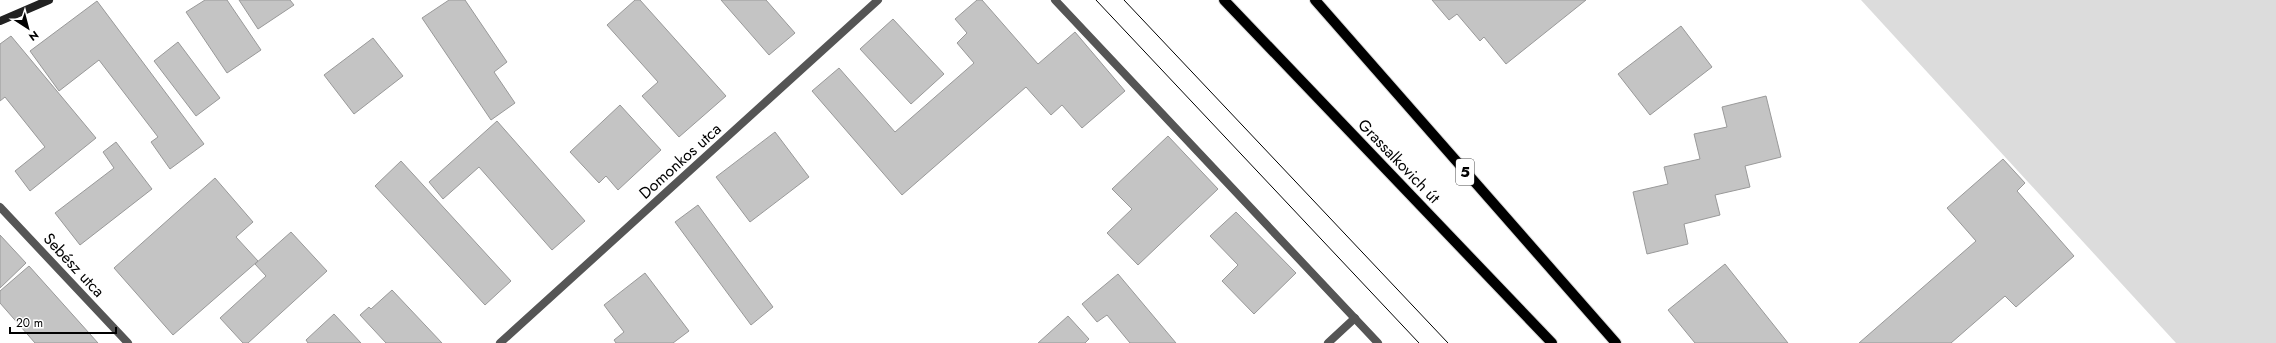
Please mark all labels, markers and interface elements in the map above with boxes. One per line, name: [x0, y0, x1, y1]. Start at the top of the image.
north arrow: [8, 8, 48, 48]
text: N: [26, 27, 42, 45]
street label: Grassalkovich út: [1353, 114, 1445, 208]
street label: Domonkos utca: [634, 118, 726, 204]
road number: 5: [1456, 159, 1474, 185]
street label: Sebész utca: [38, 228, 110, 302]
scale bar: [10, 309, 116, 335]
text: 20 m: [16, 314, 43, 332]

